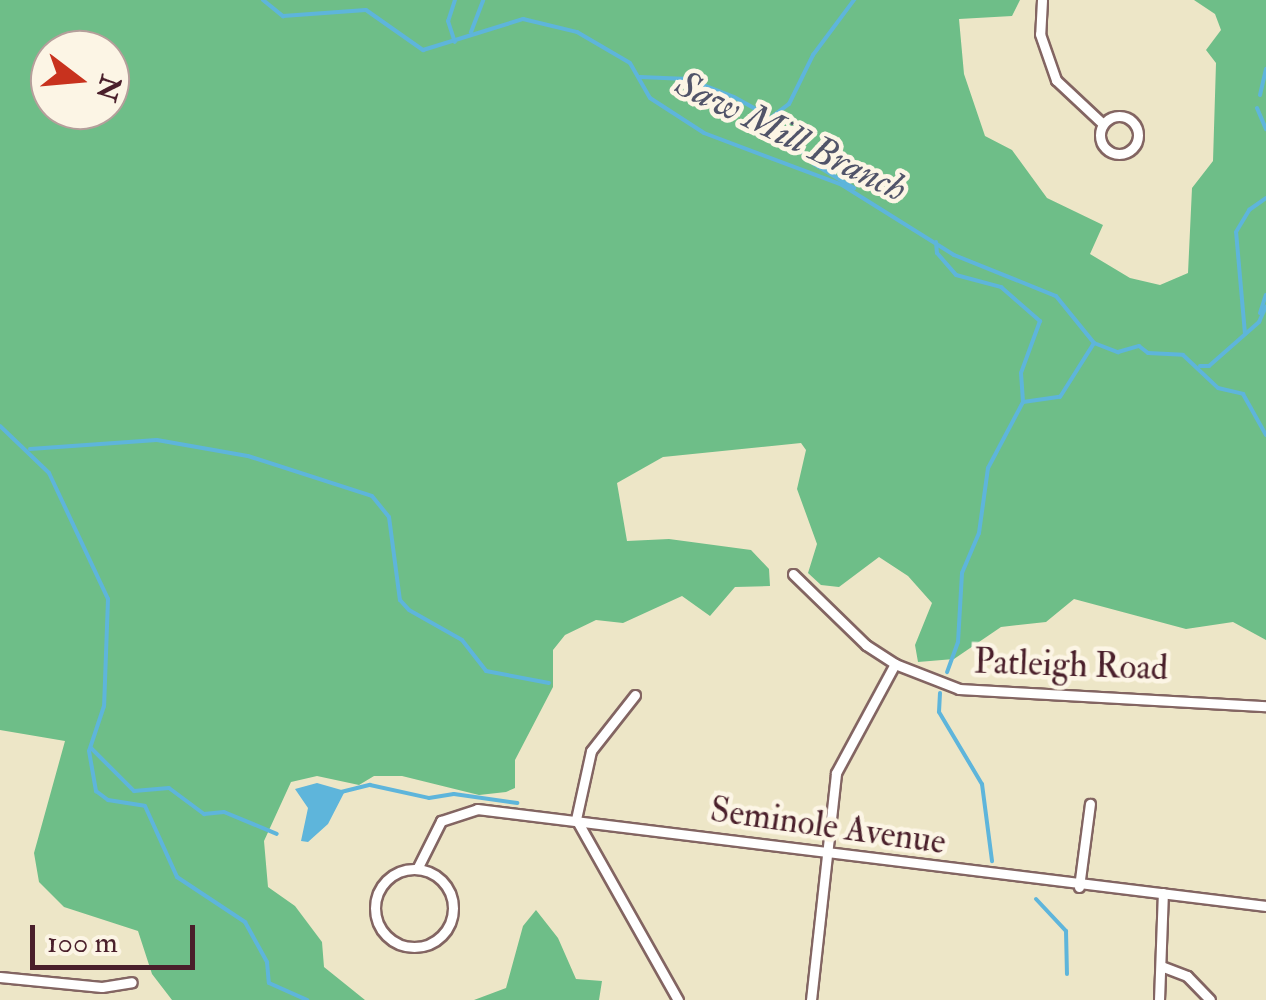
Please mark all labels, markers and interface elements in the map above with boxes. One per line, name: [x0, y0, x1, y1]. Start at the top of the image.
north arrow: [30, 30, 130, 130]
water label: Saw Mill Branch: [668, 61, 914, 213]
text: N: [87, 71, 128, 105]
street label: Patleigh Road: [973, 641, 1169, 689]
street label: Seminole Avenue: [708, 789, 948, 863]
scale bar: [35, 905, 200, 967]
text: 100 m: [47, 924, 118, 961]

